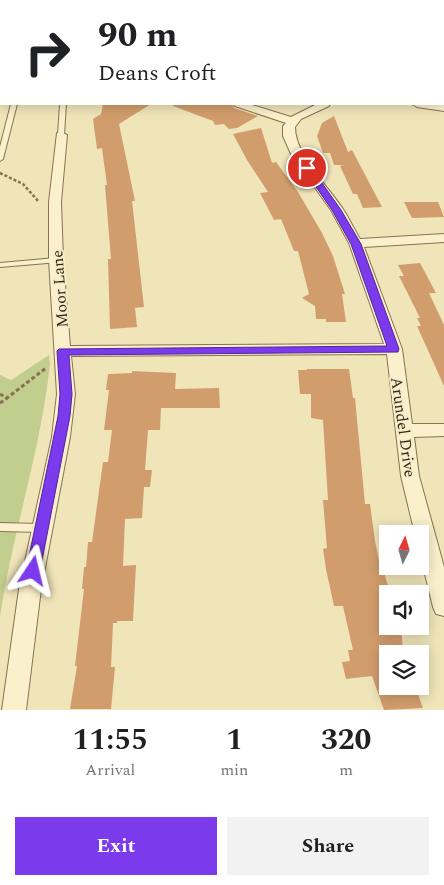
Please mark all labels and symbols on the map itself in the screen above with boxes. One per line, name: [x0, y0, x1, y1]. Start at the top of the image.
pin: [286, 147, 328, 189]
street label: Moor Lane: [45, 249, 75, 329]
street label: Arundel Drive: [384, 375, 422, 479]
north arrow: [379, 525, 429, 575]
position arrow: [6, 544, 58, 596]

